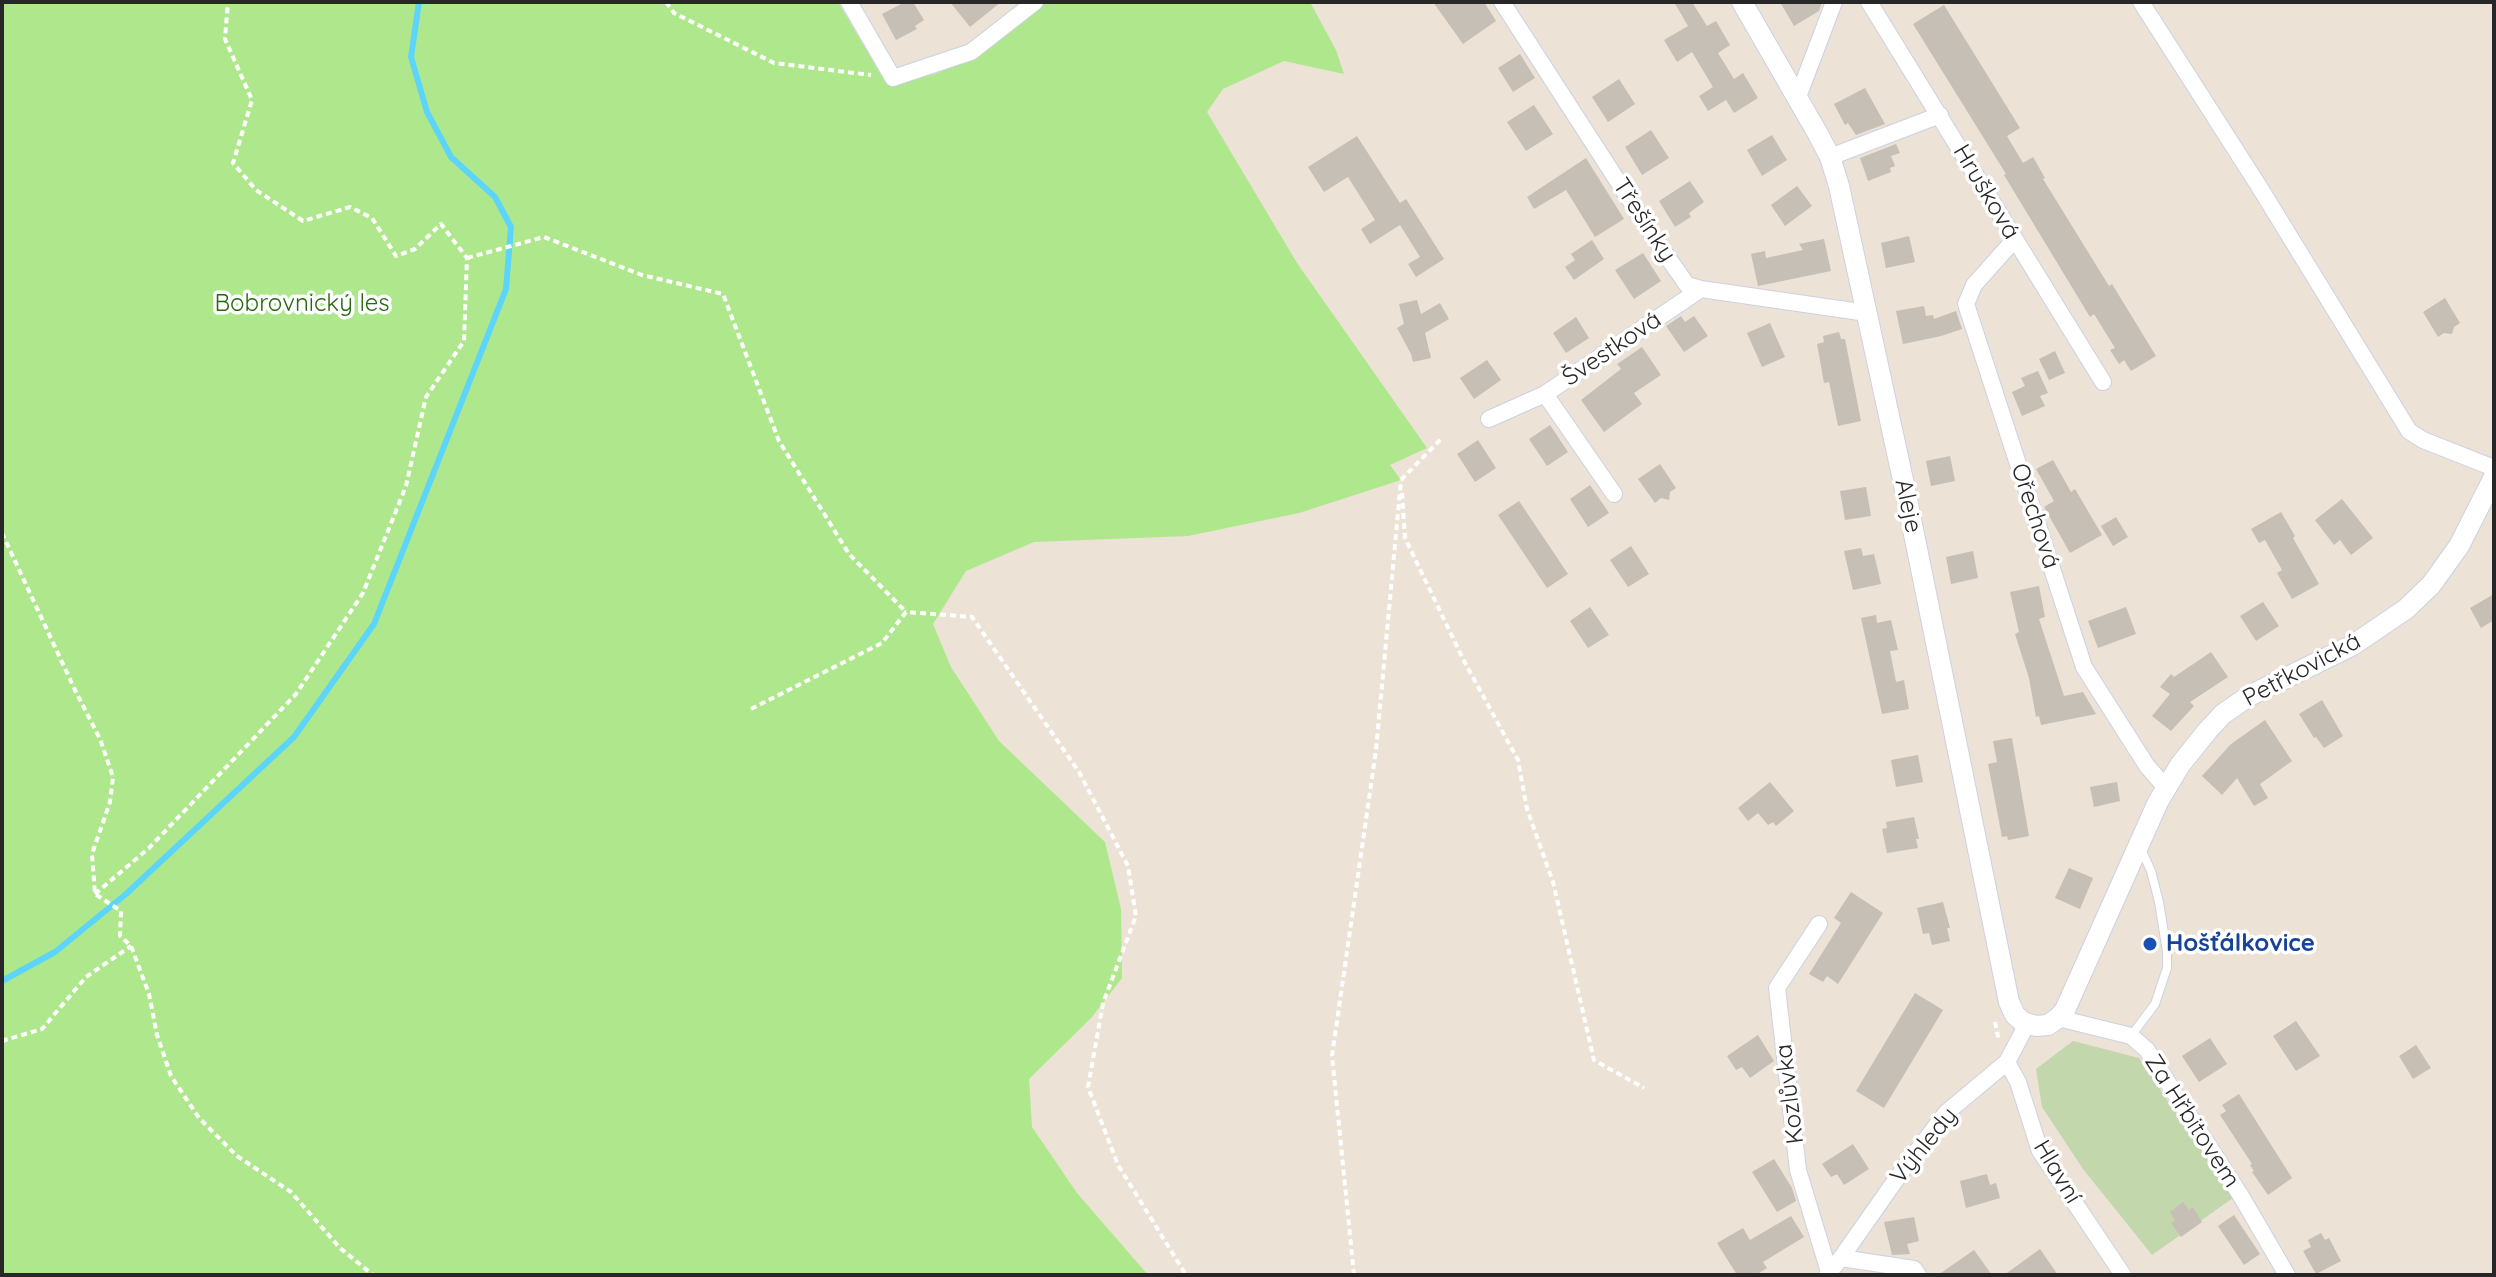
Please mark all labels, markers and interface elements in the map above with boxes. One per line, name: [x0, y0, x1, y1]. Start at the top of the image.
street label: Hrušková: [1947, 139, 2025, 245]
street label: Třešínky: [1606, 173, 1682, 267]
park label: Bobrovnický les: [215, 290, 389, 318]
street label: Švestková: [1557, 305, 1667, 393]
street label: Ořechová: [2004, 460, 2066, 572]
street label: Aleje: [1888, 476, 1928, 536]
street label: Petřkovická: [2238, 627, 2366, 713]
place label: Hošťálkovice: [2166, 930, 2315, 958]
marker: Hošťálkovice: [2141, 935, 2159, 953]
street label: Kozlůvka: [1770, 1042, 1810, 1146]
street label: Za Hřbitovem: [2138, 1049, 2246, 1193]
street label: Výhledy: [1884, 1102, 1964, 1190]
street label: Hlavní: [2027, 1135, 2087, 1209]

